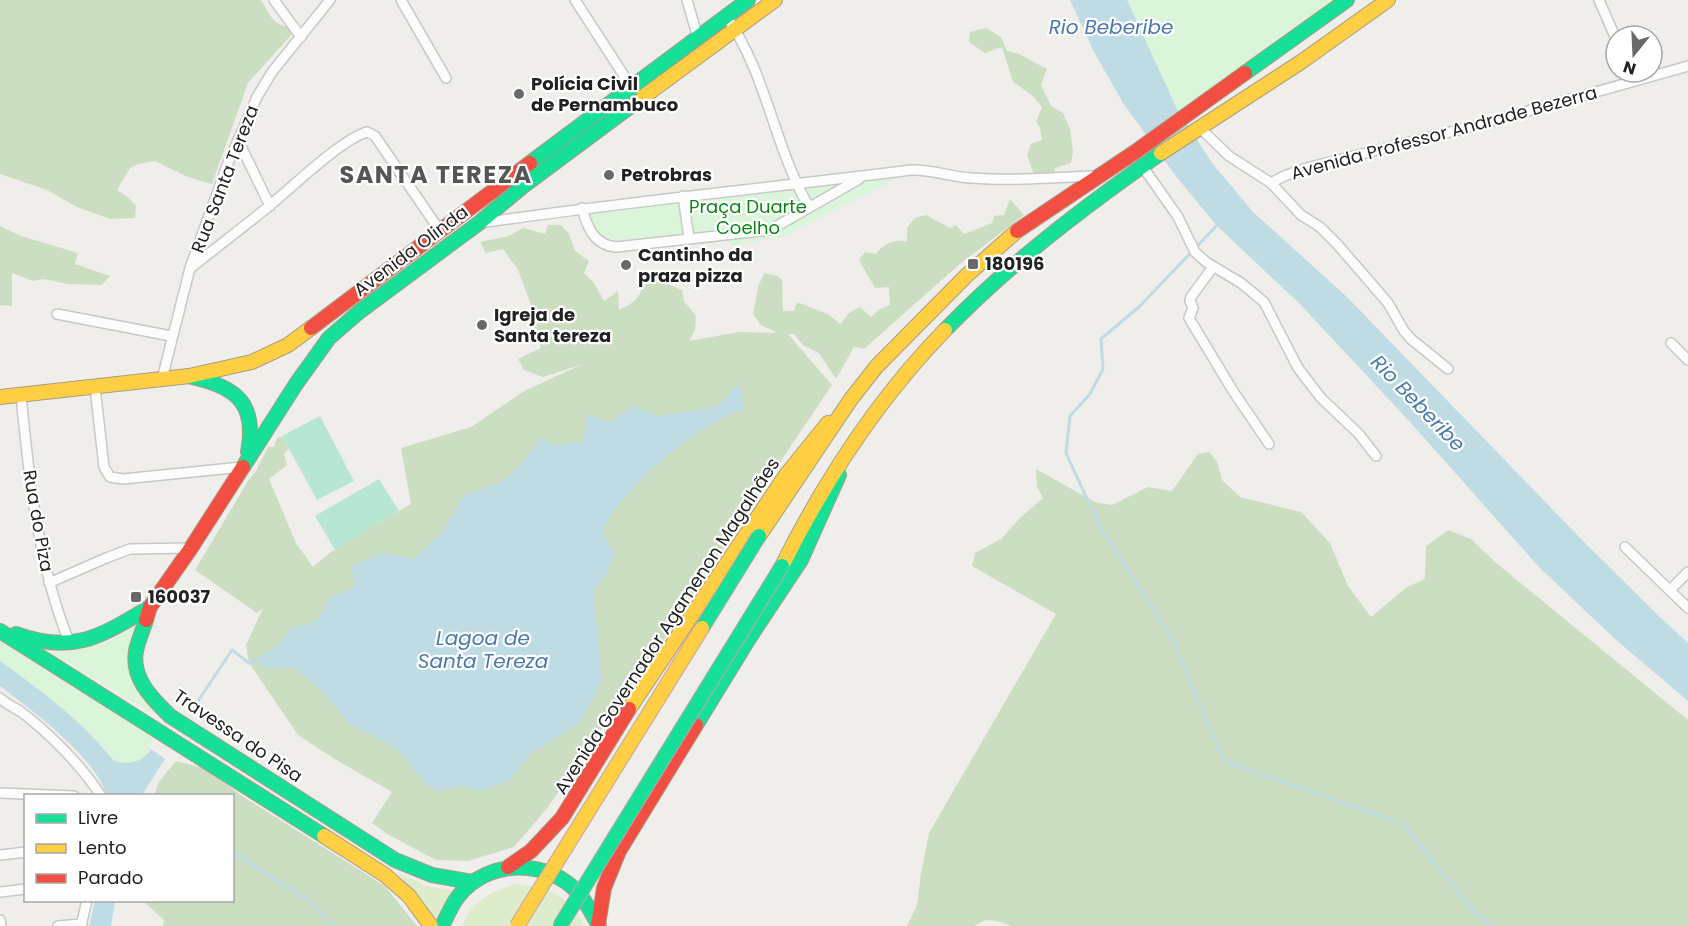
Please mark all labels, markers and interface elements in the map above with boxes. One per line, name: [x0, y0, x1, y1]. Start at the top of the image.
water label: Rio Beberibe: [1049, 13, 1173, 41]
north arrow: [1604, 24, 1664, 84]
text: N: [1620, 55, 1639, 81]
place label: Polícia Civil de Pernambuco: [531, 71, 678, 117]
street label: Avenida Professor Andrade Bezerra: [1288, 80, 1600, 185]
marker: Polícia Civil de Pernambuco: [512, 87, 526, 101]
street label: Rua Santa Tereza: [185, 101, 264, 256]
district label: SANTA TEREZA: [339, 158, 533, 191]
place label: Petrobras: [621, 162, 712, 187]
marker: Petrobras: [602, 168, 616, 182]
park label: Praça Duarte Coelho: [689, 194, 807, 240]
street label: Avenida Olinda: [348, 199, 473, 302]
place label: Cantinho da praza pizza: [638, 242, 753, 288]
place label: 180196: [985, 251, 1044, 276]
marker: 180196: [966, 257, 980, 271]
marker: Cantinho da praza pizza: [619, 258, 633, 272]
place label: Igreja de Santa tereza: [494, 302, 611, 348]
marker: Igreja de Santa tereza: [475, 318, 489, 332]
water label: Rio Beberibe: [1365, 348, 1471, 458]
street label: Avenida Governador Agamenon Magalhães: [548, 452, 785, 799]
street label: Rua do Piza: [17, 468, 60, 574]
place label: 160037: [148, 584, 211, 609]
marker: 160037: [129, 590, 143, 604]
water label: Lagoa de Santa Tereza: [418, 624, 548, 675]
street label: Travessa do Pisa: [169, 683, 308, 788]
legend: [24, 794, 234, 902]
text: Livre: [78, 805, 118, 830]
text: Lento: [78, 835, 127, 860]
text: Parado: [78, 865, 143, 890]

